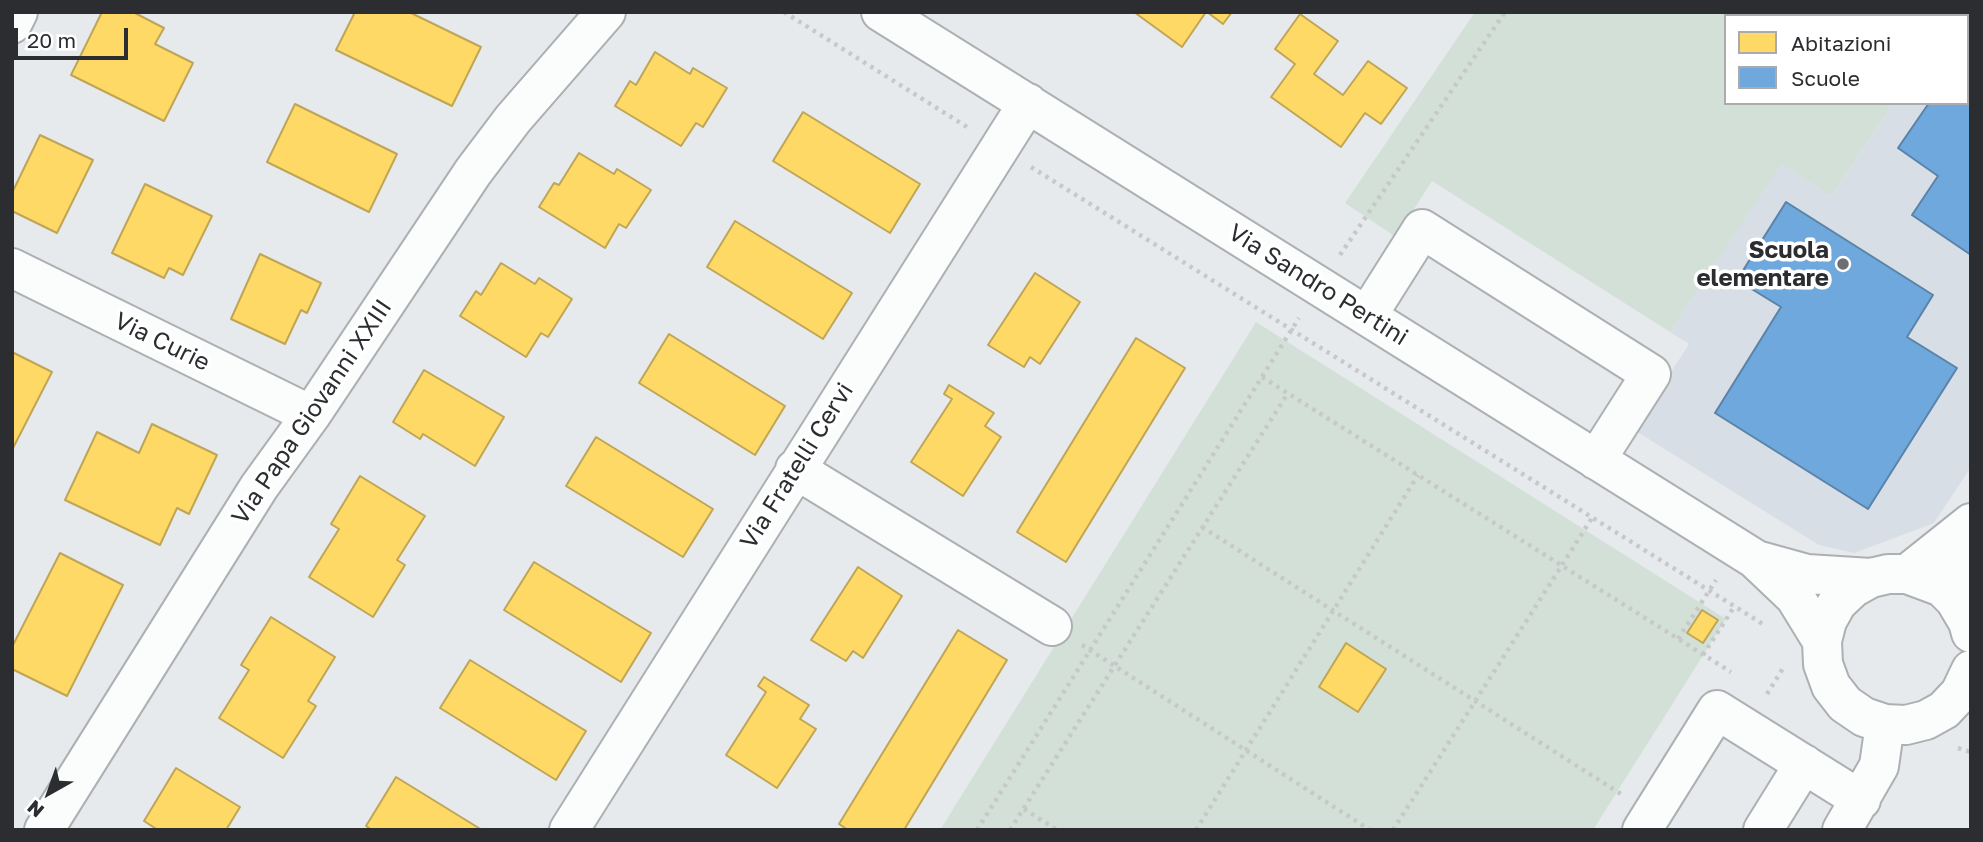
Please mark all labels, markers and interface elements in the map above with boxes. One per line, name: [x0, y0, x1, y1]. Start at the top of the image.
scale bar: [18, 14, 131, 58]
legend: [1724, 14, 1969, 105]
text: 20 m: [27, 27, 76, 53]
text: Abitazioni: [1791, 30, 1891, 56]
text: Scuole: [1791, 65, 1860, 91]
street label: Via Sandro Pertini: [1223, 218, 1413, 352]
place label: Scuola elementare: [1696, 236, 1829, 292]
marker: Scuola elementare: [1835, 256, 1851, 272]
street label: Via Papa Giovanni XXIII: [226, 294, 398, 530]
street label: Via Curie: [110, 307, 214, 377]
street label: Via Fratelli Cervi: [734, 378, 860, 554]
north arrow: [14, 758, 84, 828]
text: N: [22, 796, 48, 823]

